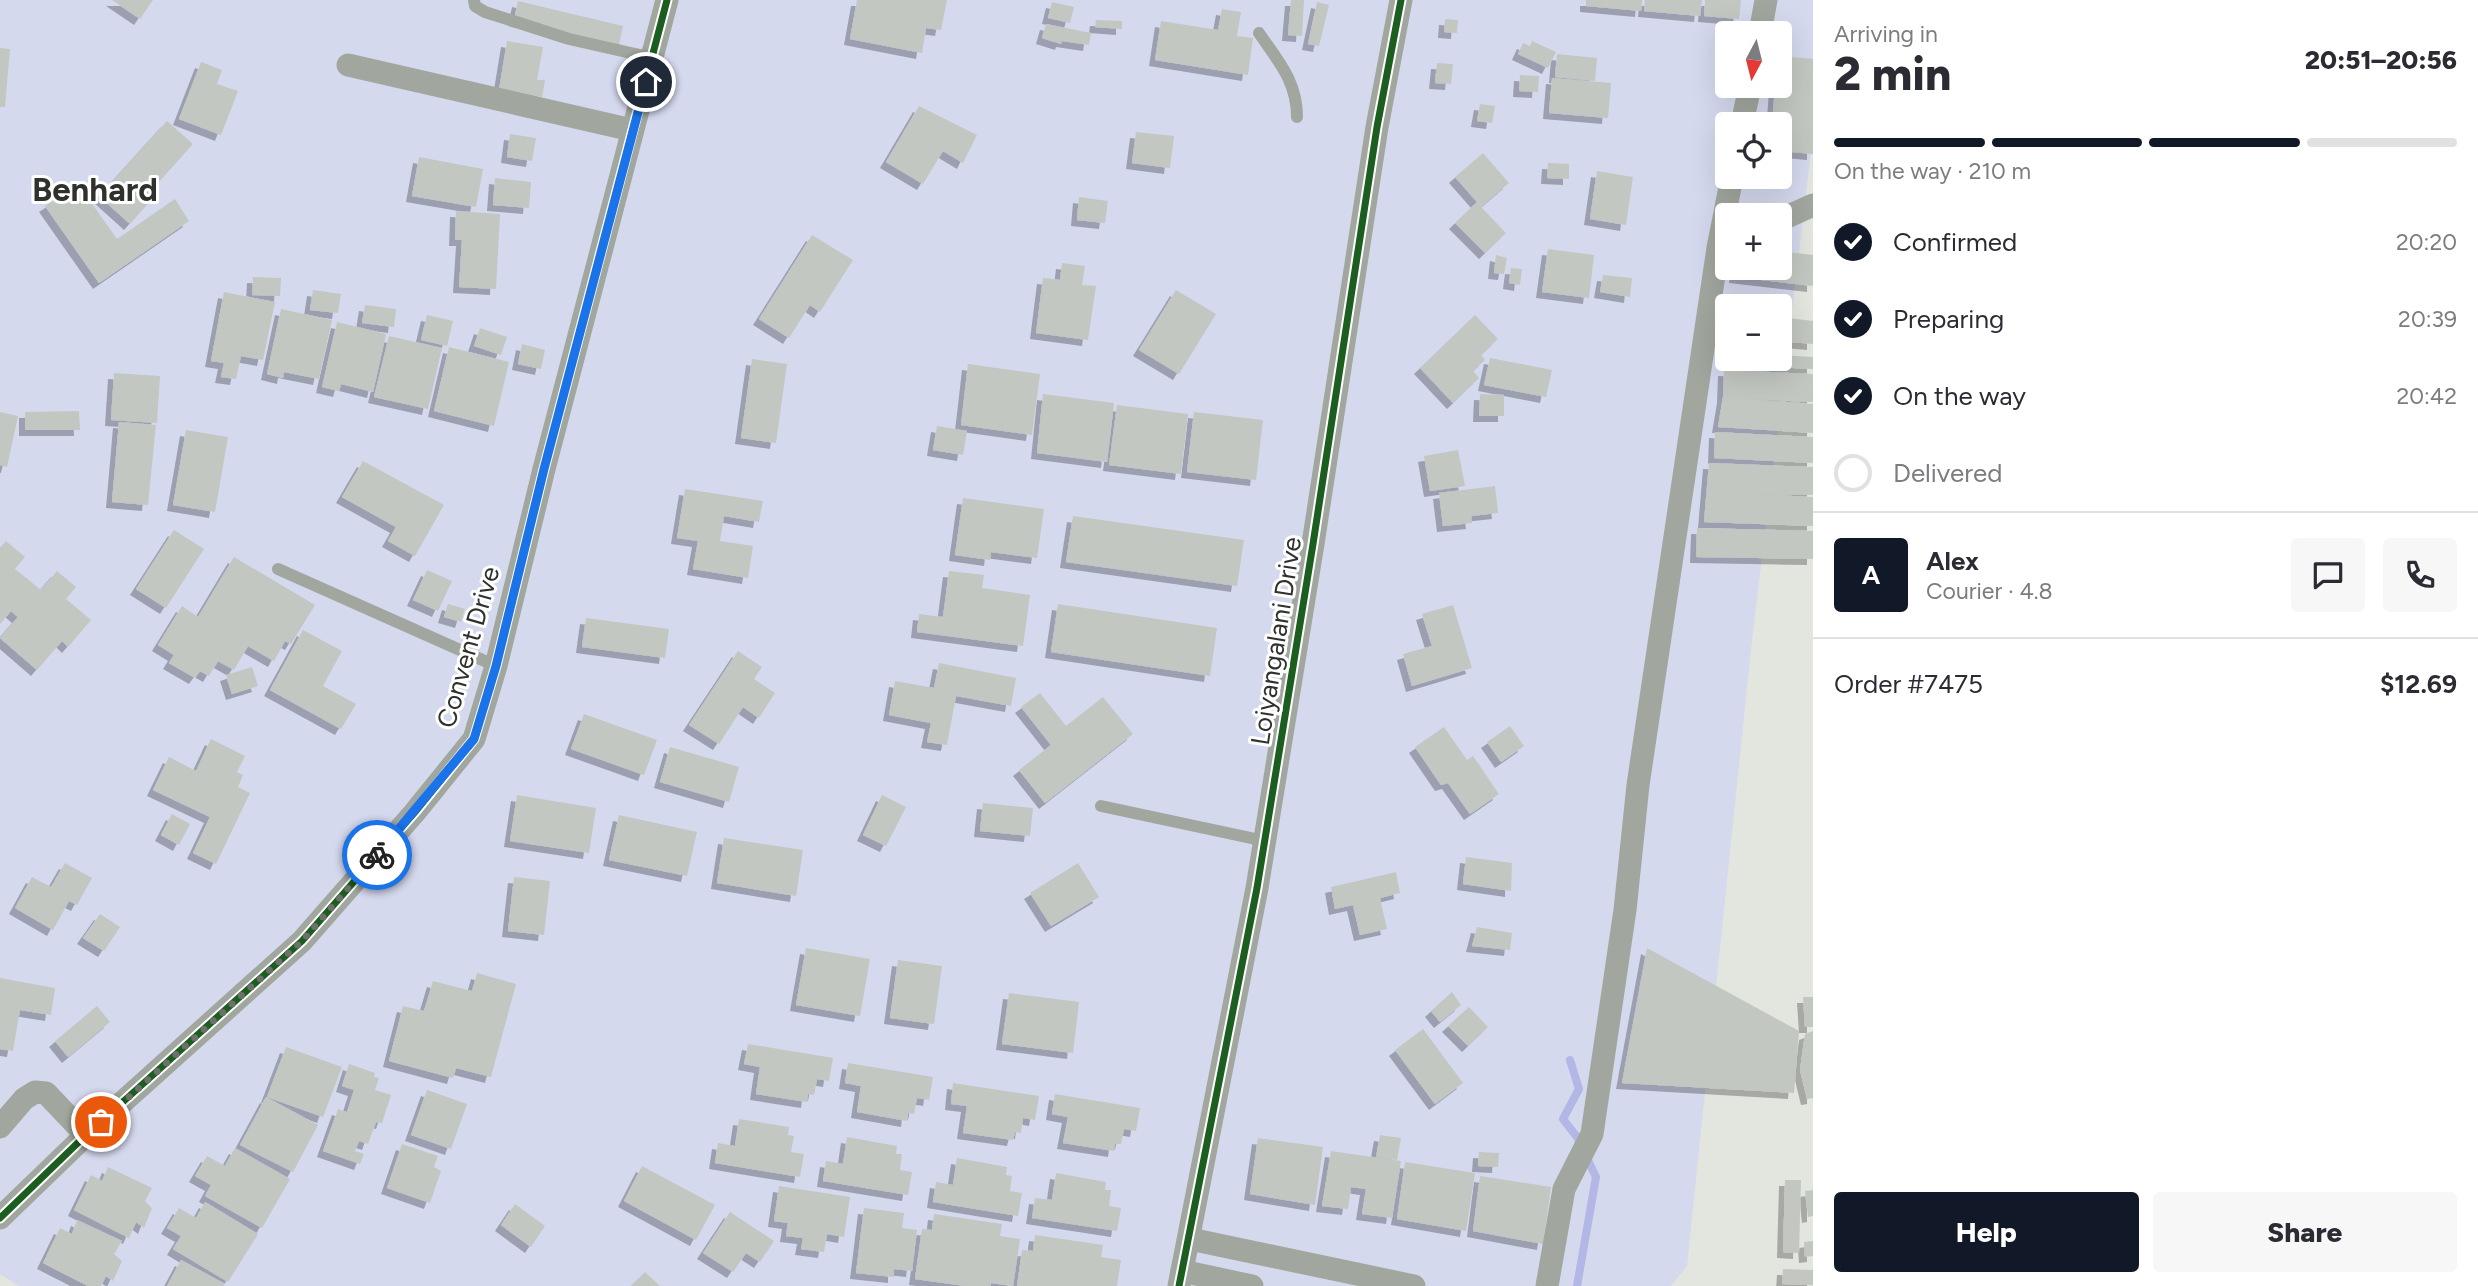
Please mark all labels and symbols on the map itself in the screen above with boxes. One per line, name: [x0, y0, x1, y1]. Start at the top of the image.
north arrow: [1715, 21, 1792, 98]
pin: [616, 52, 676, 112]
district label: Benhard: [32, 170, 158, 209]
street label: Loiyangalani Drive: [1244, 535, 1308, 747]
street label: Convent Drive: [430, 563, 506, 731]
courier: [342, 820, 412, 890]
pin: [71, 1092, 131, 1152]

